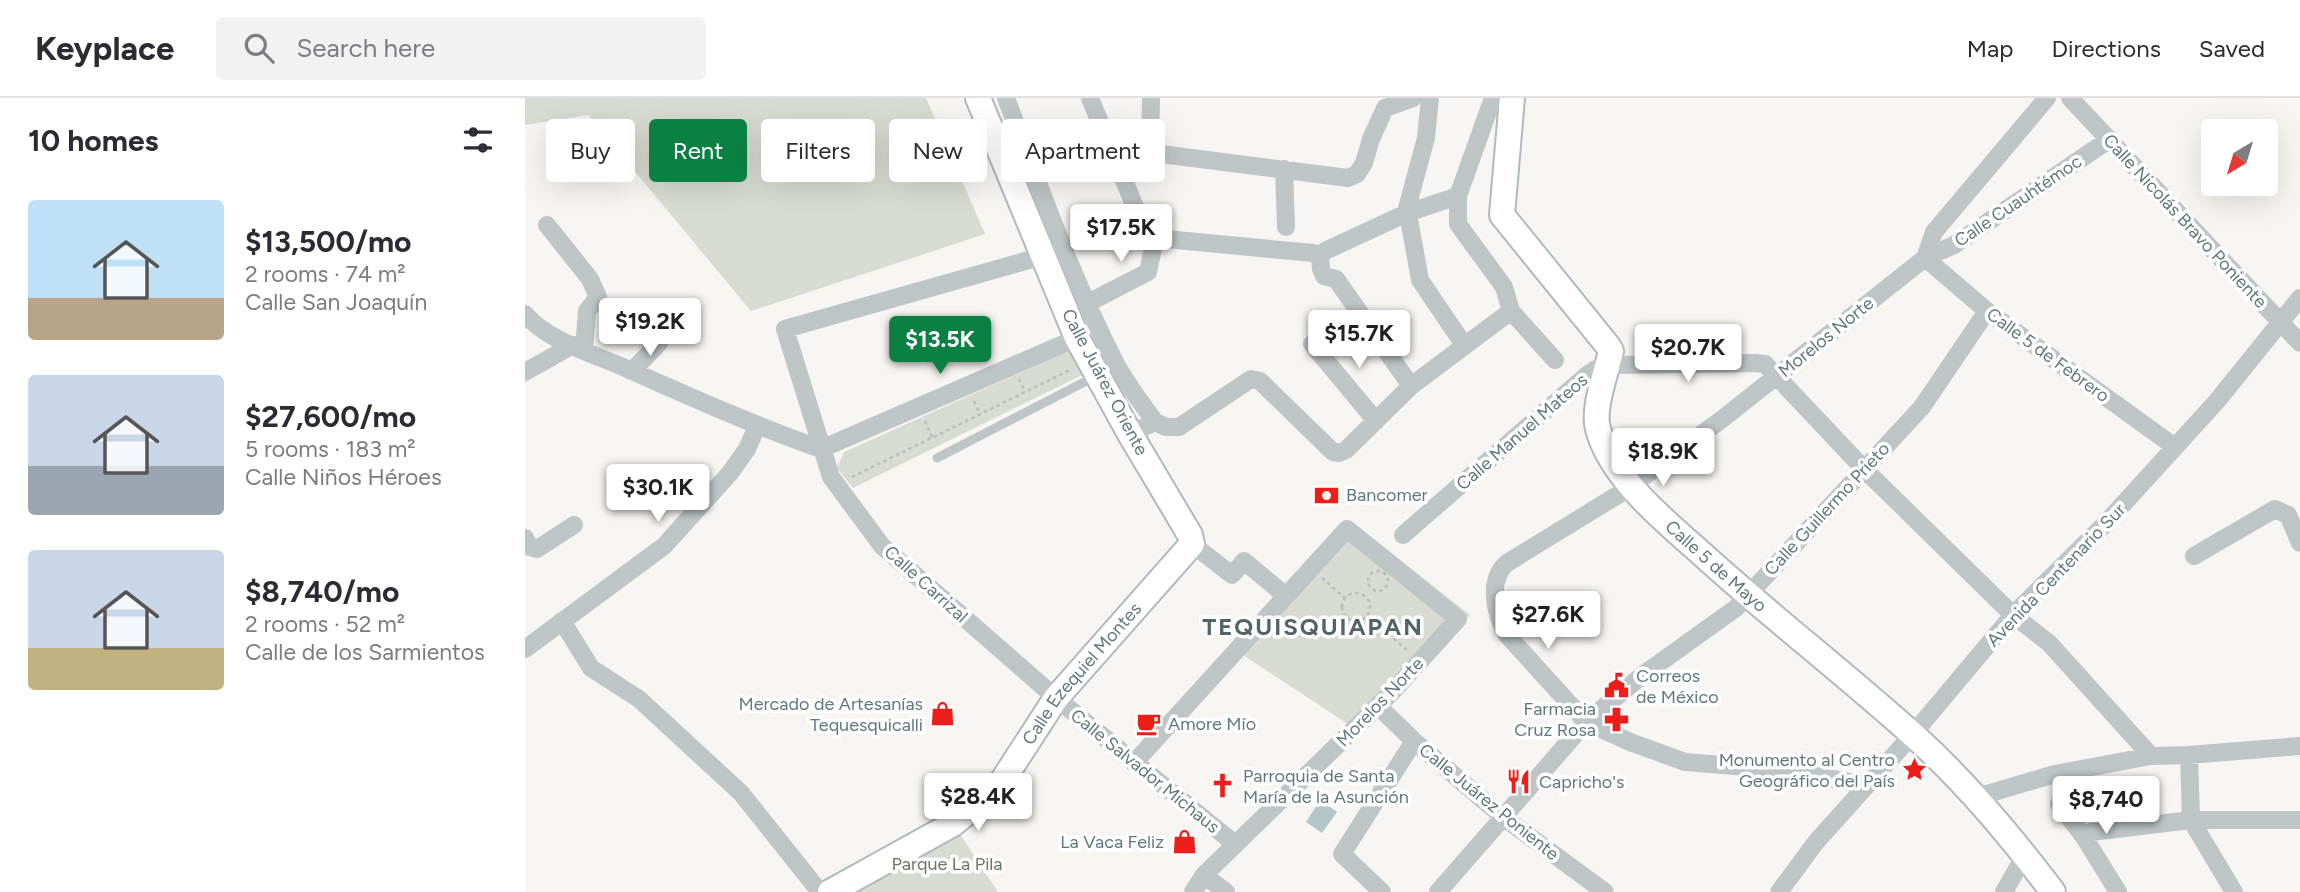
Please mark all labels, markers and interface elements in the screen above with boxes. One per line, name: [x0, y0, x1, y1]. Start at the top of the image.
search box: [216, 17, 706, 80]
text: Keyplace: [35, 29, 174, 68]
icon: search: [240, 29, 278, 67]
text: Search here: [296, 32, 435, 64]
text: Map: [1967, 34, 2013, 63]
text: Directions: [2051, 34, 2161, 63]
text: Saved: [2199, 34, 2265, 63]
chip: Buy: [546, 119, 635, 182]
chip: Rent: [649, 119, 747, 182]
chip: Filters: [761, 119, 875, 182]
chip: New: [889, 119, 987, 182]
chip: Apartment: [1001, 119, 1165, 182]
north arrow: [2201, 119, 2279, 196]
map controls: [2201, 119, 2278, 196]
icon: filters: [459, 121, 497, 159]
text: 10 homes: [28, 122, 159, 159]
street label: Calle Nicolás Bravo Poniente: [2098, 129, 2272, 313]
street label: Calle Cuauhtémoc: [1950, 150, 2086, 252]
pin: $17.5K: [1064, 204, 1178, 264]
text: $17.5K: [1086, 213, 1156, 241]
text: $13,500/mo: [245, 223, 412, 260]
icon: home: [84, 228, 168, 312]
text: 2 rooms · 74 m²: [245, 260, 406, 288]
text: Calle San Joaquín: [245, 288, 427, 316]
street label: Morelos Norte: [1774, 292, 1878, 382]
pin: $19.2K: [593, 299, 707, 358]
street label: Calle 5 de Febrero: [1982, 303, 2114, 407]
street label: Calle Juárez Oriente: [1057, 305, 1153, 459]
text: $19.2K: [615, 307, 685, 335]
pin: $15.7K: [1302, 310, 1416, 370]
pin: $13.5K: [883, 316, 997, 376]
text: $15.7K: [1324, 319, 1394, 347]
pin: $20.7K: [1631, 324, 1745, 384]
text: $13.5K: [905, 325, 975, 353]
text: $20.7K: [1651, 333, 1725, 361]
street label: Calle Manuel Mateos: [1452, 369, 1592, 495]
text: $27,600/mo: [245, 398, 416, 435]
icon: home: [84, 403, 168, 487]
pin: $18.9K: [1606, 428, 1720, 488]
text: 5 rooms · 183 m²: [245, 435, 416, 463]
text: $18.9K: [1628, 437, 1698, 465]
street label: Calle Guillermo Prieto: [1760, 438, 1894, 580]
text: Calle Niños Héroes: [245, 463, 442, 491]
pin: $30.1K: [601, 464, 715, 524]
text: $30.1K: [622, 473, 694, 501]
bank icon: Bancomer: [1312, 481, 1340, 509]
place label: Bancomer: [1346, 484, 1428, 506]
street label: Avenida Centenario Sur: [1982, 499, 2130, 651]
street label: Calle 5 de Mayo: [1661, 516, 1771, 617]
street label: Calle Carrizal: [880, 541, 972, 627]
text: $8,740/mo: [245, 573, 399, 610]
icon: home: [84, 578, 168, 662]
pin: $27.6K: [1491, 592, 1605, 651]
street label: Calle Ezequiel Montes: [1018, 598, 1146, 749]
text: $27.6K: [1511, 600, 1585, 628]
text: 2 rooms · 52 m²: [245, 610, 405, 638]
district label: TEQUISQUIAPAN: [1202, 612, 1424, 641]
text: Calle de los Sarmientos: [245, 638, 485, 666]
street label: Morelos Norte: [1332, 653, 1428, 751]
place label: Correos de México: [1636, 665, 1719, 708]
public building icon: Correos de México: [1602, 672, 1630, 700]
place label: Mercado de Artesanías Tequesquicalli: [738, 693, 923, 736]
place label: Farmacia Cruz Rosa: [1514, 698, 1596, 741]
shop icon: Mercado de Artesanías Tequesquicalli: [929, 700, 957, 728]
street label: Calle Salvador Michaus: [1066, 704, 1224, 838]
pharmacy icon: Farmacia Cruz Rosa: [1602, 705, 1630, 733]
cafe icon: Amore Mío: [1134, 710, 1162, 738]
place label: Amore Mío: [1168, 713, 1256, 735]
street label: Calle Juárez Poniente: [1415, 739, 1563, 865]
place label: Monumento al Centro Geográfico del País: [1719, 749, 1895, 792]
place icon: Monumento al Centro Geográfico del País: [1901, 756, 1929, 784]
place label: Parroquia de Santa María de la Asunción: [1243, 765, 1409, 808]
restaurant icon: Capricho's: [1505, 768, 1533, 796]
place label: Capricho's: [1539, 771, 1624, 793]
church icon: Parroquia de Santa María de la Asunción: [1209, 772, 1237, 800]
pin: $28.4K: [921, 774, 1035, 833]
pin: $8,740: [2049, 776, 2163, 836]
text: $28.4K: [940, 782, 1016, 810]
text: $8,740: [2069, 785, 2143, 813]
shop icon: La Vaca Feliz: [1170, 828, 1198, 856]
place label: La Vaca Feliz: [1060, 831, 1164, 853]
park label: Parque La Pila: [892, 853, 1002, 875]

